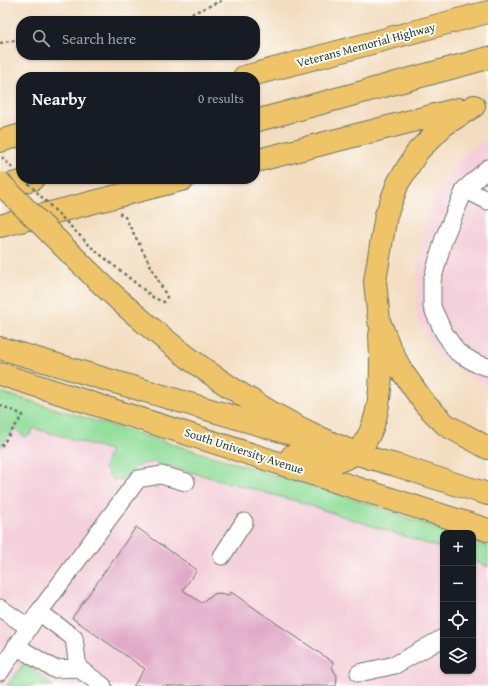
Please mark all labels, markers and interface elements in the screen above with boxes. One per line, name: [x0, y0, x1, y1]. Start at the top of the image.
search box: [16, 16, 260, 60]
street label: Veterans Memorial Highway: [295, 18, 437, 71]
icon: search: [30, 27, 52, 49]
text: Search here: [62, 28, 136, 49]
text: Nearby: [32, 86, 86, 111]
text: 0 results: [198, 89, 244, 108]
street label: South University Avenue: [182, 423, 306, 478]
map controls: [440, 530, 476, 674]
button: +: [440, 530, 476, 566]
button: −: [440, 566, 476, 602]
button: locate: [440, 602, 476, 638]
button: layers: [440, 638, 476, 674]

